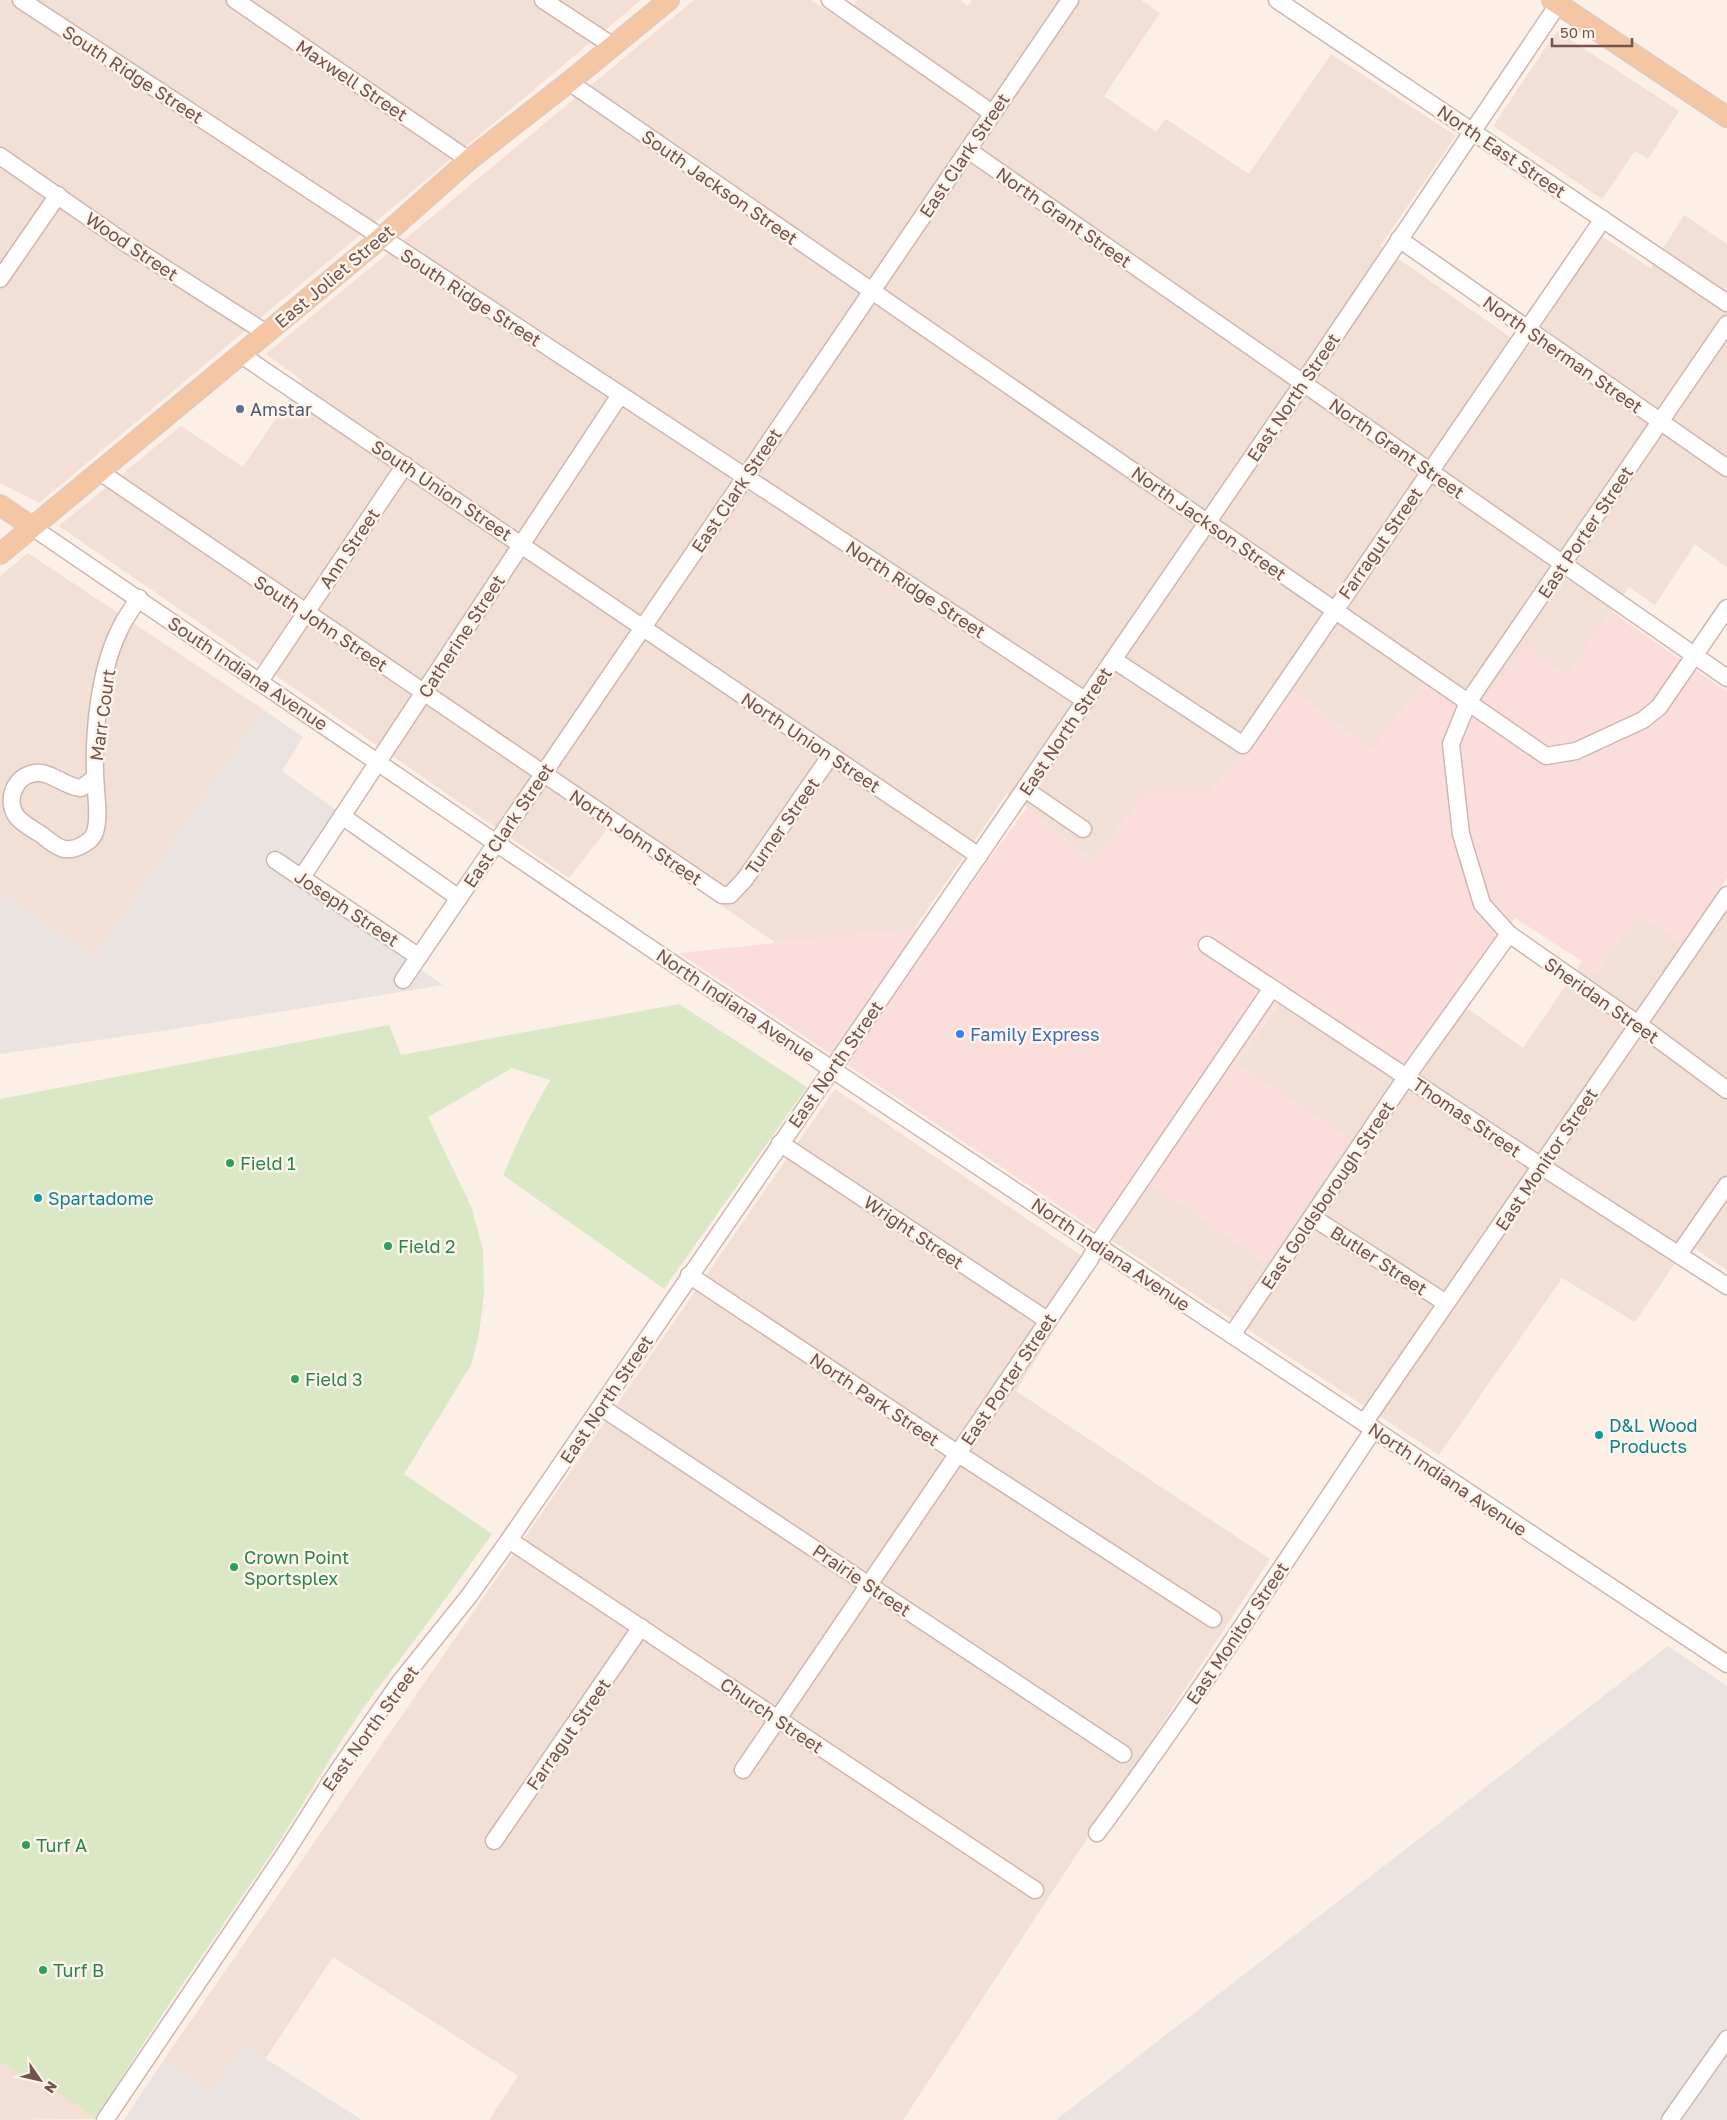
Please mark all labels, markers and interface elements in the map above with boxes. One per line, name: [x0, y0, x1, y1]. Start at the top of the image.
scale bar: [1552, 15, 1632, 47]
street label: South Ridge Street: [58, 20, 208, 128]
text: 50 m: [1560, 23, 1595, 41]
street label: Maxwell Street: [292, 35, 412, 125]
street label: East Clark Street: [914, 89, 1014, 221]
street label: North East Street: [1434, 100, 1570, 202]
street label: South Jackson Street: [638, 125, 802, 249]
street label: North Grant Street: [992, 162, 1136, 272]
street label: Wood Street: [81, 207, 183, 285]
street label: East Joliet Street: [270, 220, 398, 332]
street label: South Ridge Street: [396, 243, 546, 351]
street label: North Sherman Street: [1479, 291, 1647, 417]
street label: East North Street: [1242, 329, 1344, 465]
street label: North Grant Street: [1325, 393, 1469, 503]
place label: Amstar: [250, 398, 312, 420]
marker: Amstar: [234, 403, 246, 415]
street label: East Clark Street: [686, 424, 786, 556]
street label: South Union Street: [368, 435, 516, 545]
street label: North Jackson Street: [1127, 461, 1291, 585]
street label: East Porter Street: [1533, 462, 1637, 602]
street label: Farragut Street: [1333, 483, 1427, 603]
street label: Ann Street: [314, 504, 384, 592]
street label: North Ridge Street: [842, 536, 990, 642]
street label: South John Street: [250, 570, 392, 676]
street label: Catherine Street: [413, 570, 509, 702]
street label: South Indiana Avenue: [164, 611, 332, 735]
street label: East North Street: [1014, 663, 1116, 799]
street label: Marr Court: [85, 668, 119, 762]
street label: North Union Street: [737, 687, 885, 797]
street label: East Clark Street: [458, 759, 558, 891]
street label: Turner Street: [740, 773, 824, 879]
street label: North John Street: [565, 784, 707, 890]
street label: Joseph Street: [291, 865, 403, 951]
street label: North Indiana Avenue: [652, 944, 820, 1066]
street label: Sheridan Street: [1540, 952, 1664, 1048]
street label: East North Street: [783, 996, 887, 1132]
place label: Family Express: [970, 1023, 1100, 1045]
marker: Family Express: [954, 1028, 966, 1040]
street label: Thomas Street: [1408, 1073, 1526, 1161]
street label: East Monitor Street: [1490, 1084, 1602, 1234]
street label: East Goldsborough Street: [1256, 1097, 1398, 1293]
place label: Field 1: [240, 1152, 296, 1174]
marker: Field 1: [224, 1157, 236, 1169]
place label: Spartadome: [48, 1187, 154, 1209]
street label: Wright Street: [860, 1191, 968, 1273]
marker: Spartadome: [32, 1192, 44, 1204]
street label: North Indiana Avenue: [1027, 1193, 1195, 1315]
street label: Butler Street: [1326, 1221, 1432, 1299]
place label: Field 2: [398, 1235, 456, 1257]
marker: Field 2: [382, 1240, 394, 1252]
street label: East Porter Street: [956, 1309, 1060, 1449]
street label: East North Street: [555, 1331, 657, 1467]
street label: North Park Street: [806, 1348, 944, 1450]
place label: Field 3: [305, 1368, 363, 1390]
marker: Field 3: [289, 1373, 301, 1385]
place label: D&L Wood Products: [1609, 1414, 1698, 1457]
street label: North Indiana Avenue: [1364, 1418, 1532, 1540]
marker: D&L Wood Products: [1593, 1429, 1605, 1441]
street label: Prairie Street: [809, 1539, 915, 1621]
place label: Crown Point Sportsplex: [244, 1546, 349, 1589]
street label: East Monitor Street: [1181, 1558, 1293, 1708]
marker: Crown Point Sportsplex: [228, 1561, 240, 1573]
street label: East North Street: [317, 1661, 423, 1795]
street label: Church Street: [716, 1672, 828, 1758]
street label: Farragut Street: [521, 1674, 615, 1794]
place label: Turf A: [36, 1834, 87, 1856]
marker: Turf A: [20, 1839, 32, 1851]
place label: Turf B: [53, 1959, 104, 1981]
marker: Turf B: [37, 1964, 49, 1976]
north arrow: [15, 2055, 65, 2105]
text: N: [41, 2078, 61, 2097]

